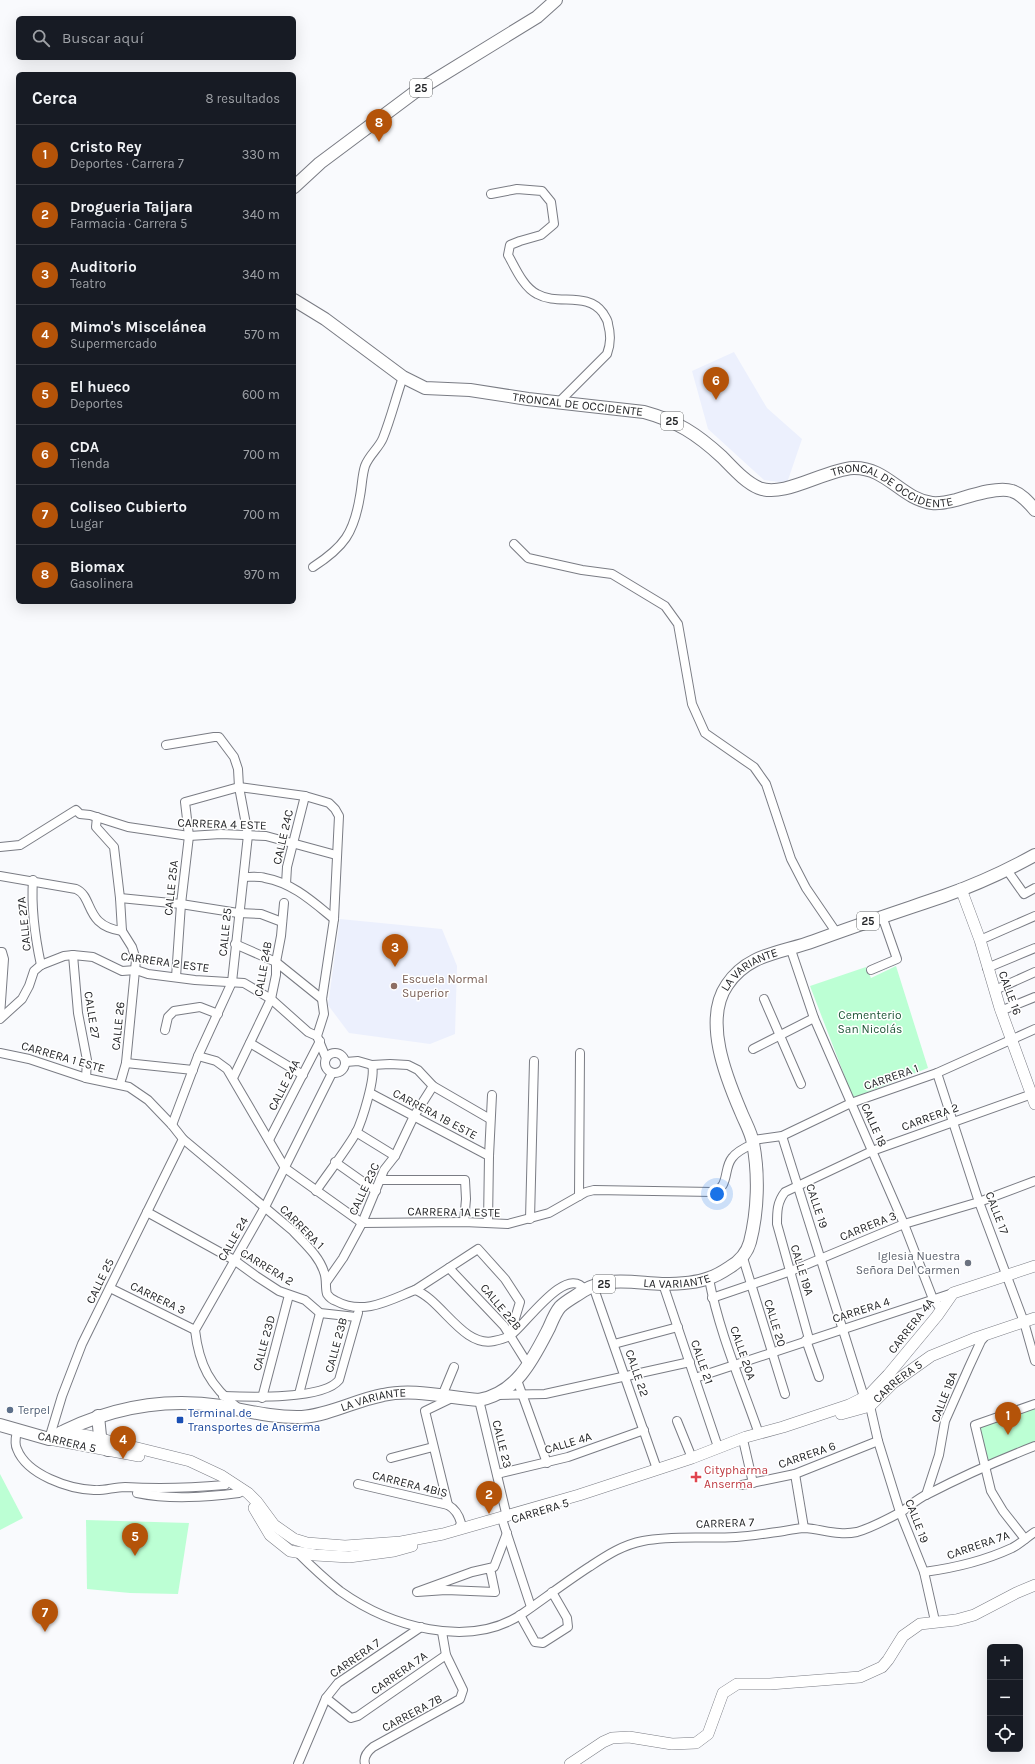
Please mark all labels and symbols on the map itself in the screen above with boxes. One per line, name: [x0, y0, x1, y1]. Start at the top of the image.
road number: 25: [410, 79, 432, 97]
pin: 8: [366, 109, 392, 142]
pin: 6: [703, 367, 729, 400]
street label: TRONCAL DE OCCIDENTE: [512, 390, 644, 419]
road number: 25: [661, 412, 683, 430]
street label: TRONCAL DE OCCIDENTE: [829, 461, 954, 510]
street label: CALLE 24C: [270, 808, 296, 866]
street label: CARRERA 4 ESTE: [177, 815, 267, 833]
street label: CALLE 25A: [161, 859, 181, 916]
street label: CALLE 27A: [14, 896, 34, 952]
street label: CALLE 25: [215, 907, 235, 957]
road number: 25: [857, 912, 879, 930]
pin: 3: [382, 934, 408, 967]
street label: CALLE 24B: [251, 940, 275, 998]
street label: LA VARIANTE: [718, 945, 779, 994]
street label: CARRERA 2 ESTE: [120, 949, 210, 975]
street label: CALLE 16: [996, 969, 1024, 1017]
place label: Escuela Normal Superior: [402, 972, 488, 1000]
marker: Escuela Normal Superior: [389, 981, 399, 991]
street label: CALLE 27: [81, 990, 103, 1040]
street label: CALLE 26: [108, 1001, 128, 1051]
park label: Cementerio San Nicolás: [838, 1008, 902, 1036]
street label: CARRERA 1 ESTE: [20, 1038, 106, 1076]
street label: CALLE 24A: [265, 1057, 303, 1113]
street label: CARRERA 1: [862, 1061, 920, 1093]
street label: CARRERA 1B ESTE: [390, 1086, 480, 1142]
street label: CARRERA 2: [900, 1100, 961, 1134]
street label: CALLE 18: [858, 1101, 890, 1149]
street label: CALLE 23C: [346, 1160, 382, 1218]
street label: CALLE 19: [803, 1182, 831, 1230]
your location: [707, 1184, 727, 1204]
street label: CALLE 17: [982, 1190, 1012, 1237]
street label: CARRERA 1: [277, 1202, 327, 1252]
street label: CARRERA 1A ESTE: [407, 1204, 501, 1220]
street label: CARRERA 3: [838, 1208, 898, 1244]
street label: CALLE 24: [215, 1214, 251, 1264]
street label: CALLE 19A: [788, 1243, 816, 1297]
street label: CARRERA 2: [238, 1246, 296, 1288]
place label: Iglesia Nuestra Señora Del Carmen: [856, 1249, 960, 1277]
street label: CALLE 25: [83, 1256, 117, 1306]
marker: Iglesia Nuestra Señora Del Carmen: [963, 1258, 973, 1268]
street label: LA VARIANTE: [643, 1271, 712, 1291]
road number: 25: [593, 1275, 615, 1293]
street label: CARRERA 3: [128, 1279, 188, 1317]
street label: CALLE 22B: [477, 1281, 525, 1333]
street label: CARRERA 4: [831, 1294, 892, 1326]
street label: CARRERA 4A: [885, 1295, 937, 1356]
street label: CALLE 20: [761, 1297, 789, 1349]
street label: CALLE 23D: [250, 1314, 278, 1372]
street label: CALLE 23B: [322, 1316, 350, 1374]
street label: CALLE 20A: [727, 1324, 759, 1382]
street label: CALLE 21: [688, 1338, 716, 1386]
street label: CALLE 22: [622, 1348, 652, 1398]
street label: CARRERA 5: [870, 1357, 925, 1406]
street label: CALLE 18A: [928, 1370, 960, 1424]
street label: LA VARIANTE: [339, 1386, 406, 1414]
pin: 1: [995, 1402, 1021, 1435]
place label: Terpel: [18, 1403, 50, 1417]
marker: Terpel: [5, 1405, 15, 1415]
place label: Terminal de Transportes de Anserma: [188, 1406, 320, 1434]
marker: Terminal de Transportes de Anserma: [175, 1415, 185, 1425]
street label: CALLE 23: [489, 1418, 515, 1470]
pin: 4: [110, 1426, 136, 1459]
street label: CARRERA 5: [36, 1428, 98, 1456]
street label: CALLE 4A: [543, 1429, 593, 1457]
street label: CARRERA 6: [777, 1439, 838, 1471]
place label: Citypharma Anserma: [704, 1463, 768, 1491]
street label: CARRERA 4BIS: [371, 1468, 449, 1500]
marker: Citypharma Anserma: [691, 1472, 701, 1482]
pin: 2: [476, 1481, 502, 1514]
street label: CARRERA 5: [509, 1496, 571, 1526]
street label: CALLE 19: [902, 1497, 932, 1545]
street label: CARRERA 7: [696, 1515, 755, 1531]
pin: 5: [122, 1523, 148, 1556]
street label: CARRERA 7A: [945, 1528, 1011, 1562]
pin: 7: [32, 1599, 58, 1632]
street label: CARRERA 7: [327, 1635, 383, 1680]
street label: CARRERA 7A: [368, 1648, 430, 1697]
street label: CARRERA 7B: [380, 1691, 444, 1735]

